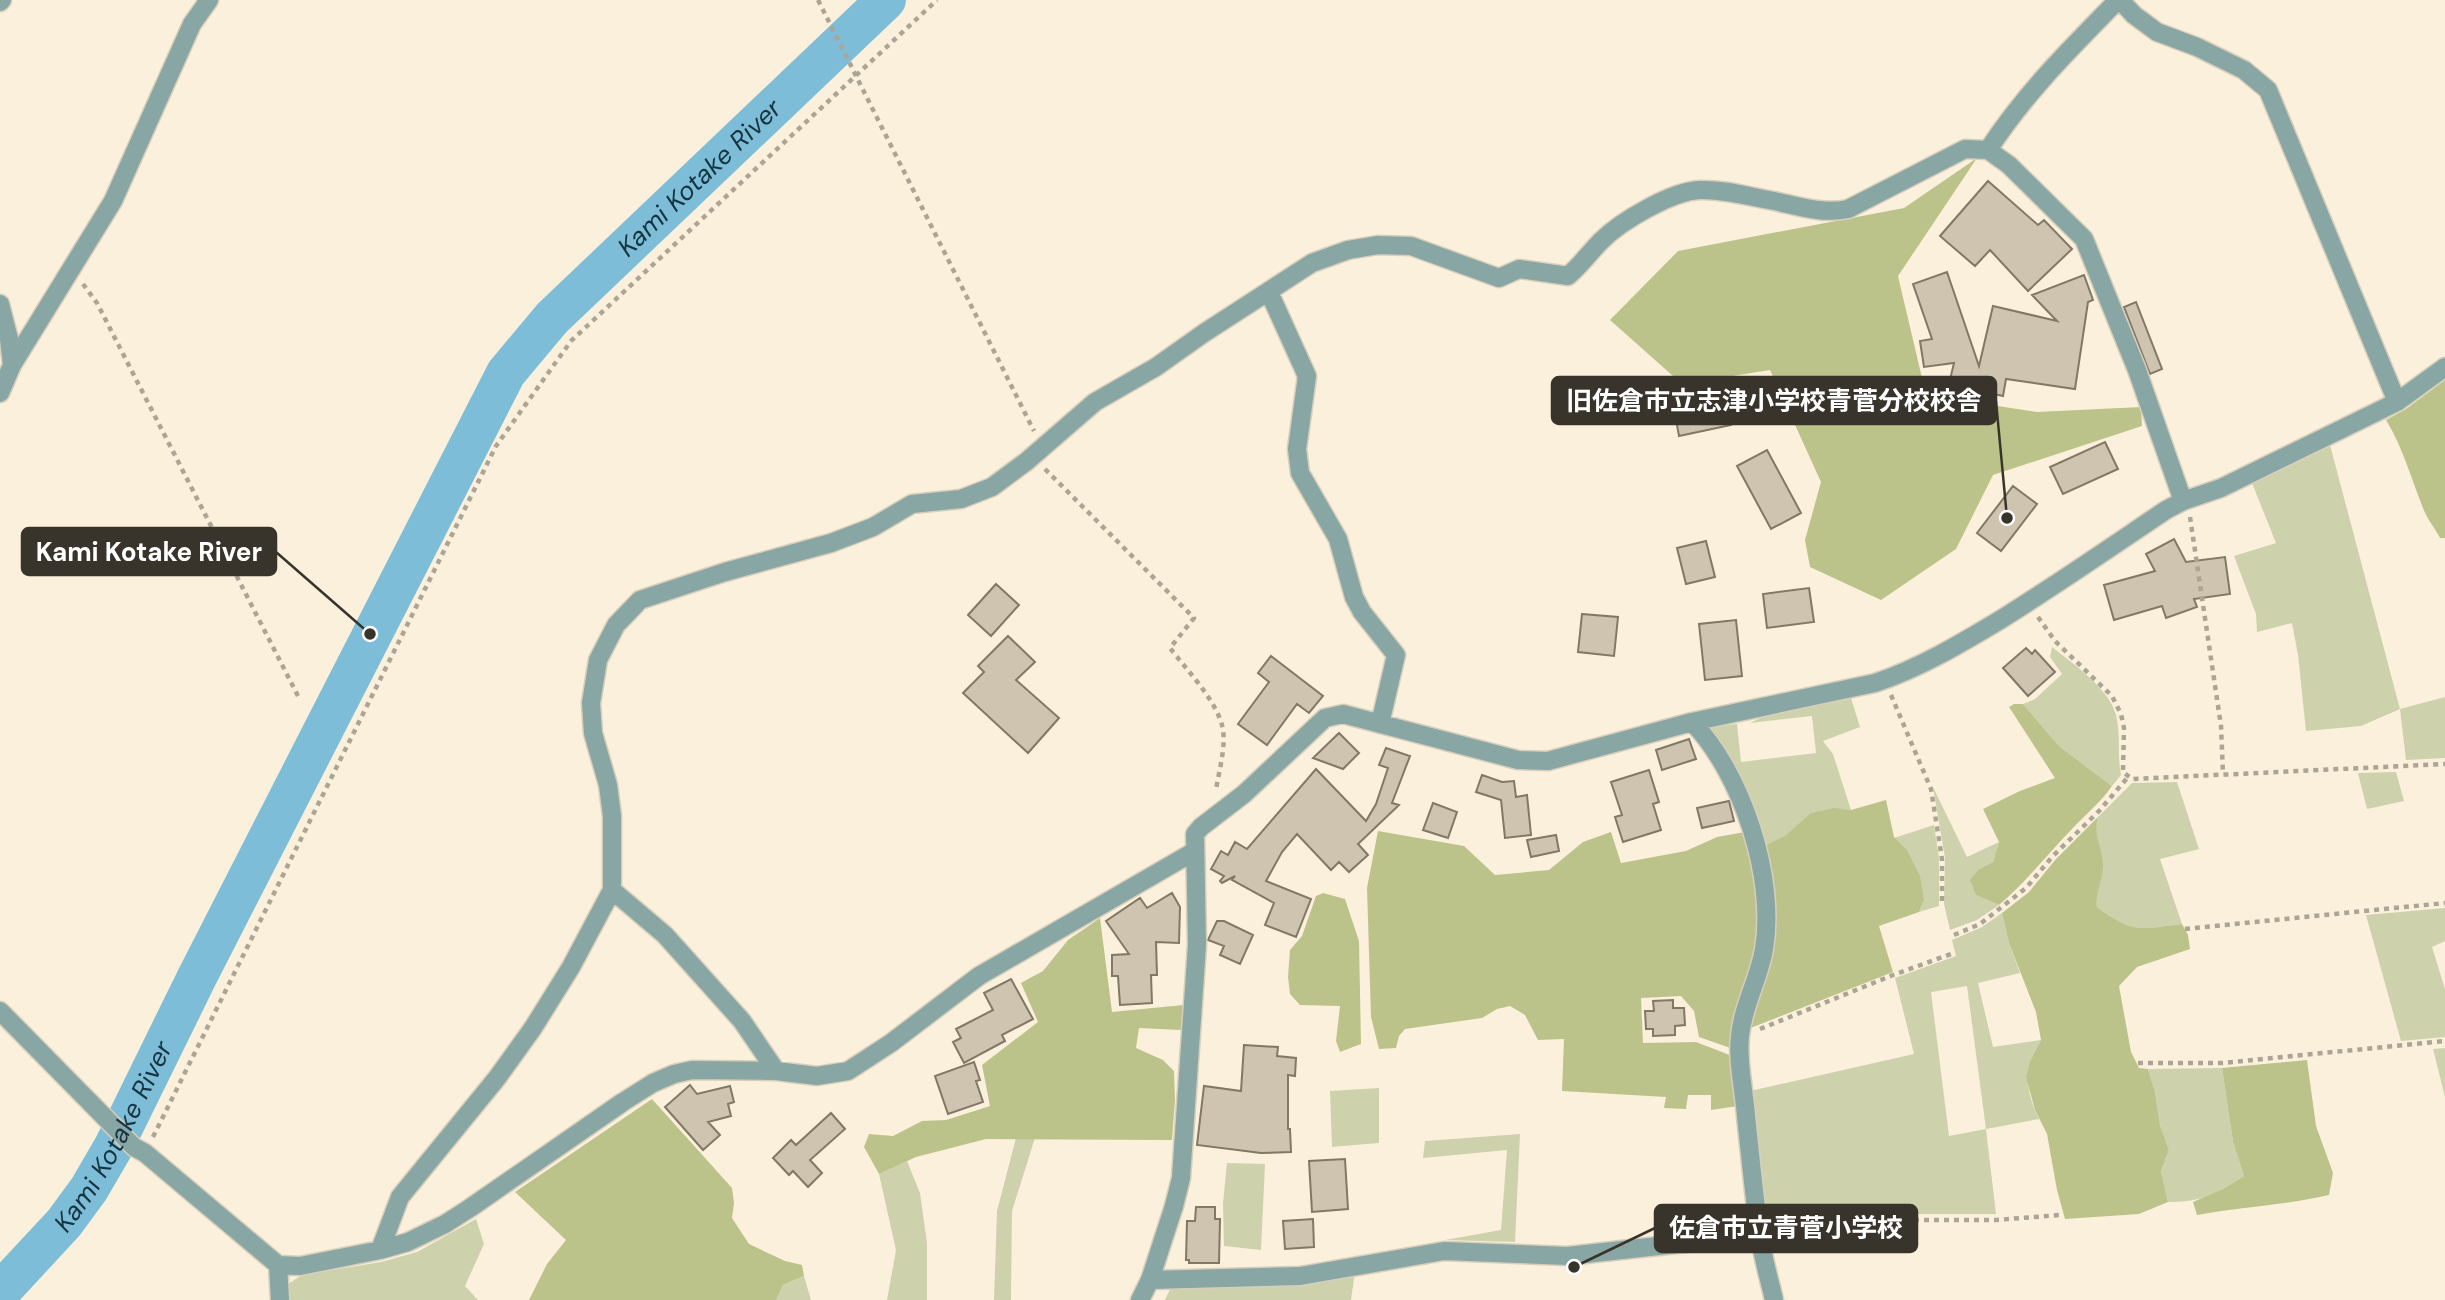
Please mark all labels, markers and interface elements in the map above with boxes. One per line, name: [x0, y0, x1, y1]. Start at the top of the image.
water label: Kami Kotake River: [610, 91, 790, 264]
callout: 旧佐倉市立志津小学校青菅分校校舎: [1552, 377, 1996, 424]
text: 旧佐倉市立志津小学校青菅分校校舎: [1566, 384, 1982, 418]
callout: Kami Kotake River: [22, 528, 276, 575]
text: Kami Kotake River: [36, 535, 262, 569]
water label: Kami Kotake River: [46, 1034, 181, 1239]
callout: 佐倉市立青菅小学校: [1655, 1205, 1917, 1252]
text: 佐倉市立青菅小学校: [1669, 1211, 1903, 1245]

